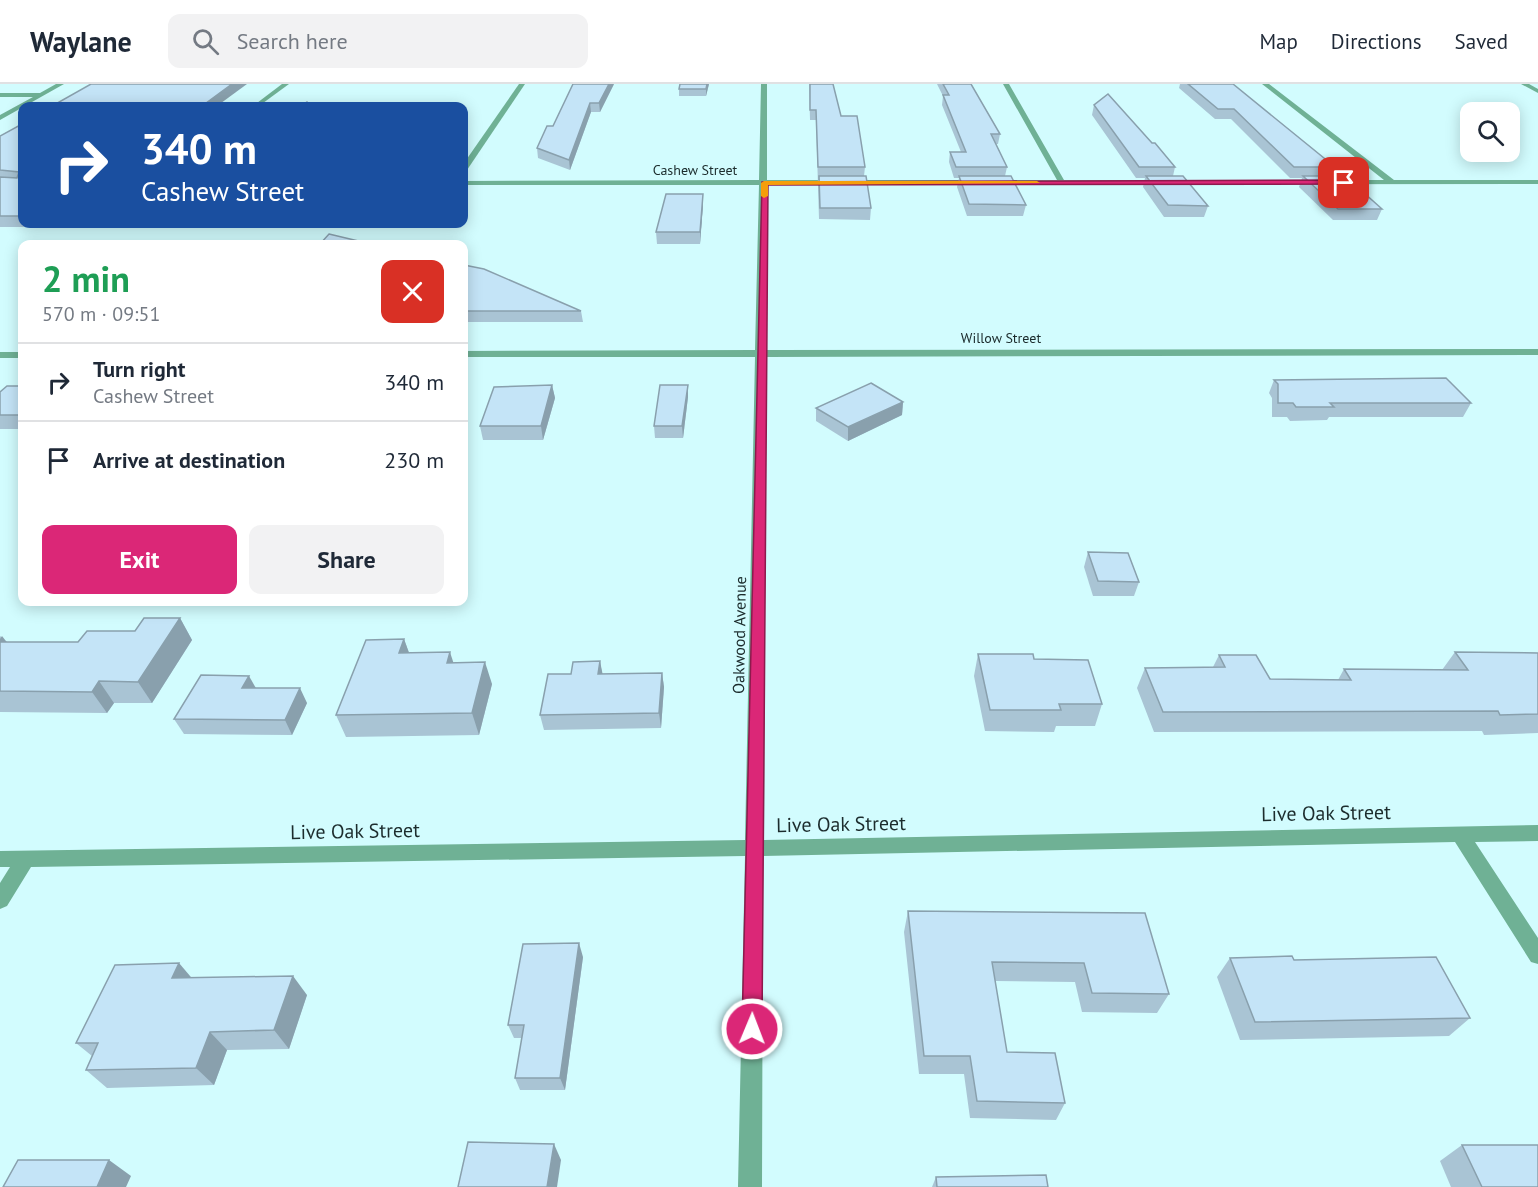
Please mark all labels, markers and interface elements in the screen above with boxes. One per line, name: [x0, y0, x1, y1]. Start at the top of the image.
search box: [168, 14, 588, 68]
text: Waylane: [30, 23, 132, 60]
icon: search: [189, 25, 222, 58]
text: Search here: [237, 27, 348, 55]
text: Map: [1259, 28, 1298, 55]
text: Directions: [1331, 28, 1422, 55]
text: Saved: [1455, 28, 1508, 55]
map controls: [1460, 102, 1520, 162]
button: search: [1460, 102, 1520, 162]
text: 340 m: [141, 121, 257, 176]
icon: right: [42, 126, 120, 204]
pin: [1318, 157, 1369, 208]
street label: Cashew Street: [653, 161, 738, 179]
icon: arrive: [1327, 166, 1360, 199]
text: Cashew Street: [141, 174, 304, 208]
text: 2 min: [42, 255, 130, 302]
button: close: [381, 260, 444, 323]
text: 570 m · 09:51: [42, 301, 160, 327]
street label: Willow Street: [961, 329, 1041, 347]
text: Turn right: [93, 355, 185, 383]
icon: right: [42, 366, 75, 399]
text: 340 m: [384, 368, 444, 396]
text: Cashew Street: [93, 383, 214, 409]
icon: arrive: [42, 444, 75, 477]
text: Arrive at destination: [93, 446, 285, 474]
text: 230 m: [384, 446, 444, 474]
button: Exit: [42, 525, 237, 594]
button: Share: [249, 525, 444, 594]
street label: Oakwood Avenue: [728, 576, 750, 694]
street label: Live Oak Street: [1261, 799, 1391, 827]
street label: Live Oak Street: [776, 810, 906, 838]
street label: Live Oak Street: [290, 817, 420, 845]
position arrow: [720, 997, 784, 1061]

